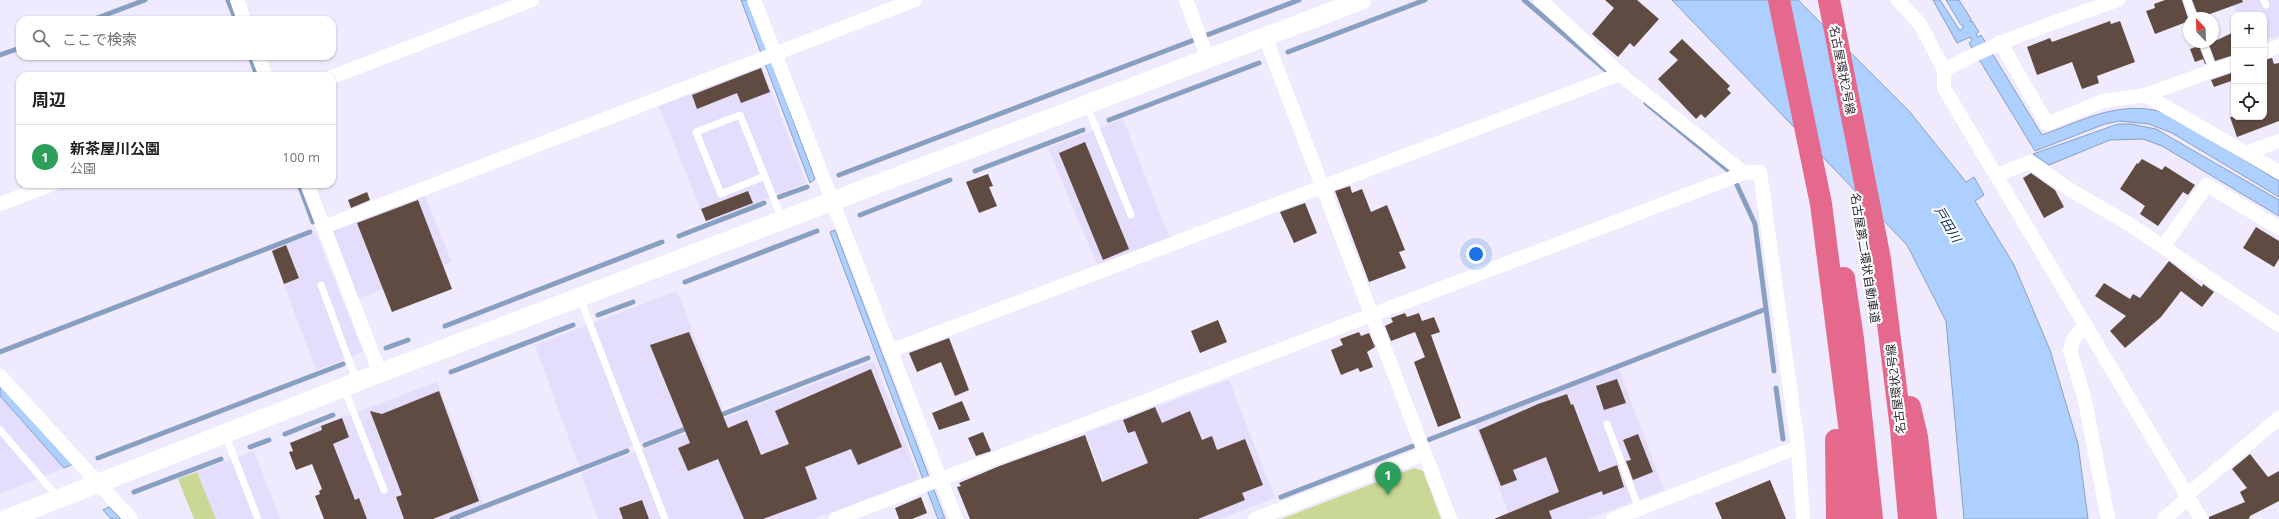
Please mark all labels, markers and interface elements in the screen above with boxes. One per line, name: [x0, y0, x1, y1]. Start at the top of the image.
north arrow: [2183, 12, 2219, 48]
map controls: [2231, 12, 2267, 120]
button: +: [2231, 12, 2267, 48]
search box: [16, 16, 336, 60]
street label: 名古屋環状2号線: [1825, 24, 1860, 116]
icon: search: [30, 27, 52, 49]
text: ここで検索: [62, 29, 137, 49]
button: −: [2231, 48, 2267, 84]
button: locate: [2231, 84, 2267, 120]
text: 周辺: [32, 88, 66, 111]
text: 新茶屋川公園: [70, 138, 160, 158]
text: 1: [41, 148, 49, 166]
text: 100 m: [282, 148, 320, 166]
text: 公園: [70, 159, 96, 177]
street label: 名古屋第二環状自動車道: [1847, 191, 1884, 324]
water label: 戸田川: [1930, 203, 1967, 247]
your location: [1466, 244, 1486, 264]
street label: 名古屋環状2号線: [1882, 343, 1909, 435]
pin: 1: [1375, 462, 1401, 495]

